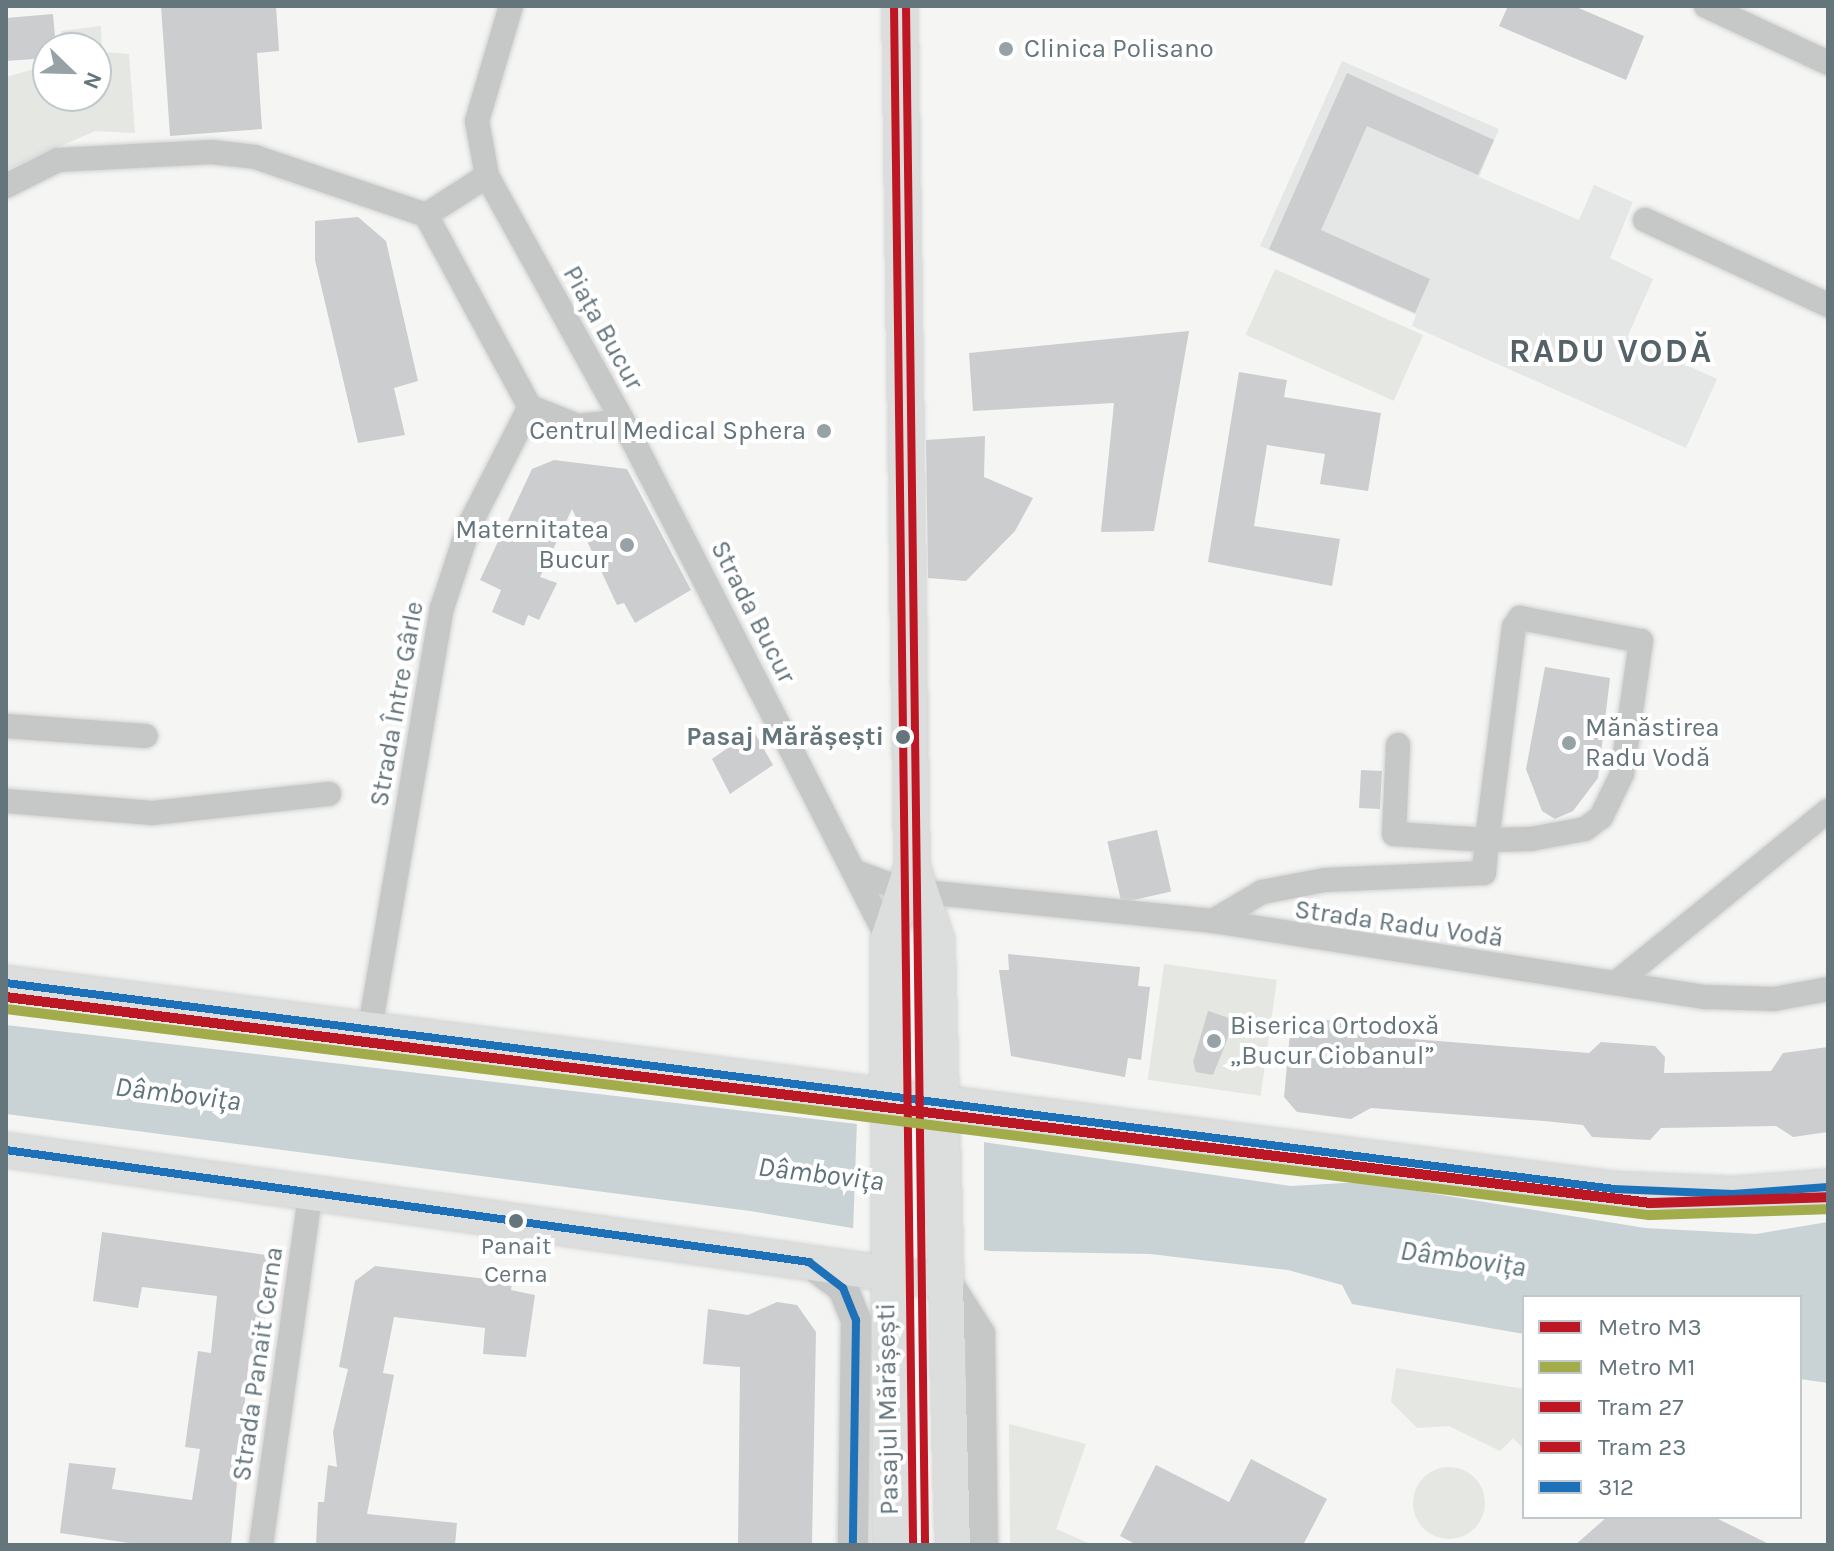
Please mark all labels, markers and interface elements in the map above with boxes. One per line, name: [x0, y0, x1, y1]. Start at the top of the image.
north arrow: [32, 32, 112, 112]
place label: Clinica Polisano: [1024, 33, 1214, 65]
marker: Clinica Polisano: [995, 38, 1017, 60]
text: N: [77, 68, 107, 93]
street label: Piața Bucur: [556, 260, 650, 396]
district label: RADU VODĂ: [1509, 332, 1713, 372]
place label: Centrul Medical Sphera: [529, 415, 806, 447]
marker: Centrul Medical Sphera: [813, 420, 835, 442]
place label: Maternitatea Bucur: [455, 514, 609, 576]
marker: Maternitatea Bucur: [616, 534, 638, 556]
street label: Strada Bucur: [704, 536, 802, 688]
street label: Strada Între Gârle: [364, 599, 430, 809]
place label: Mănăstirea Radu Vodă: [1585, 712, 1720, 774]
place label: Pasaj Mărășești: [686, 721, 884, 753]
marker: Pasaj Mărășești: [891, 725, 915, 749]
marker: Mănăstirea Radu Vodă: [1560, 734, 1578, 752]
street label: Strada Radu Vodă: [1293, 894, 1505, 954]
place label: Biserica Ortodoxă „Bucur Ciobanul”: [1230, 1010, 1439, 1072]
marker: Biserica Ortodoxă „Bucur Ciobanul”: [1205, 1032, 1223, 1050]
water label: Dâmbovița: [113, 1070, 243, 1118]
water label: Dâmbovița: [756, 1150, 886, 1198]
marker: Panait Cerna: [508, 1213, 524, 1229]
place label: Panait Cerna: [481, 1233, 551, 1289]
water label: Dâmbovița: [1398, 1234, 1528, 1284]
street label: Strada Panait Cerna: [226, 1245, 290, 1483]
legend: [1522, 1295, 1802, 1519]
street label: Pasajul Mărășești: [871, 1303, 905, 1515]
text: Metro M3: [1598, 1313, 1702, 1341]
text: Metro M1: [1598, 1353, 1695, 1381]
text: Tram 27: [1598, 1393, 1683, 1421]
text: Tram 23: [1598, 1433, 1686, 1461]
text: 312: [1598, 1473, 1634, 1501]

